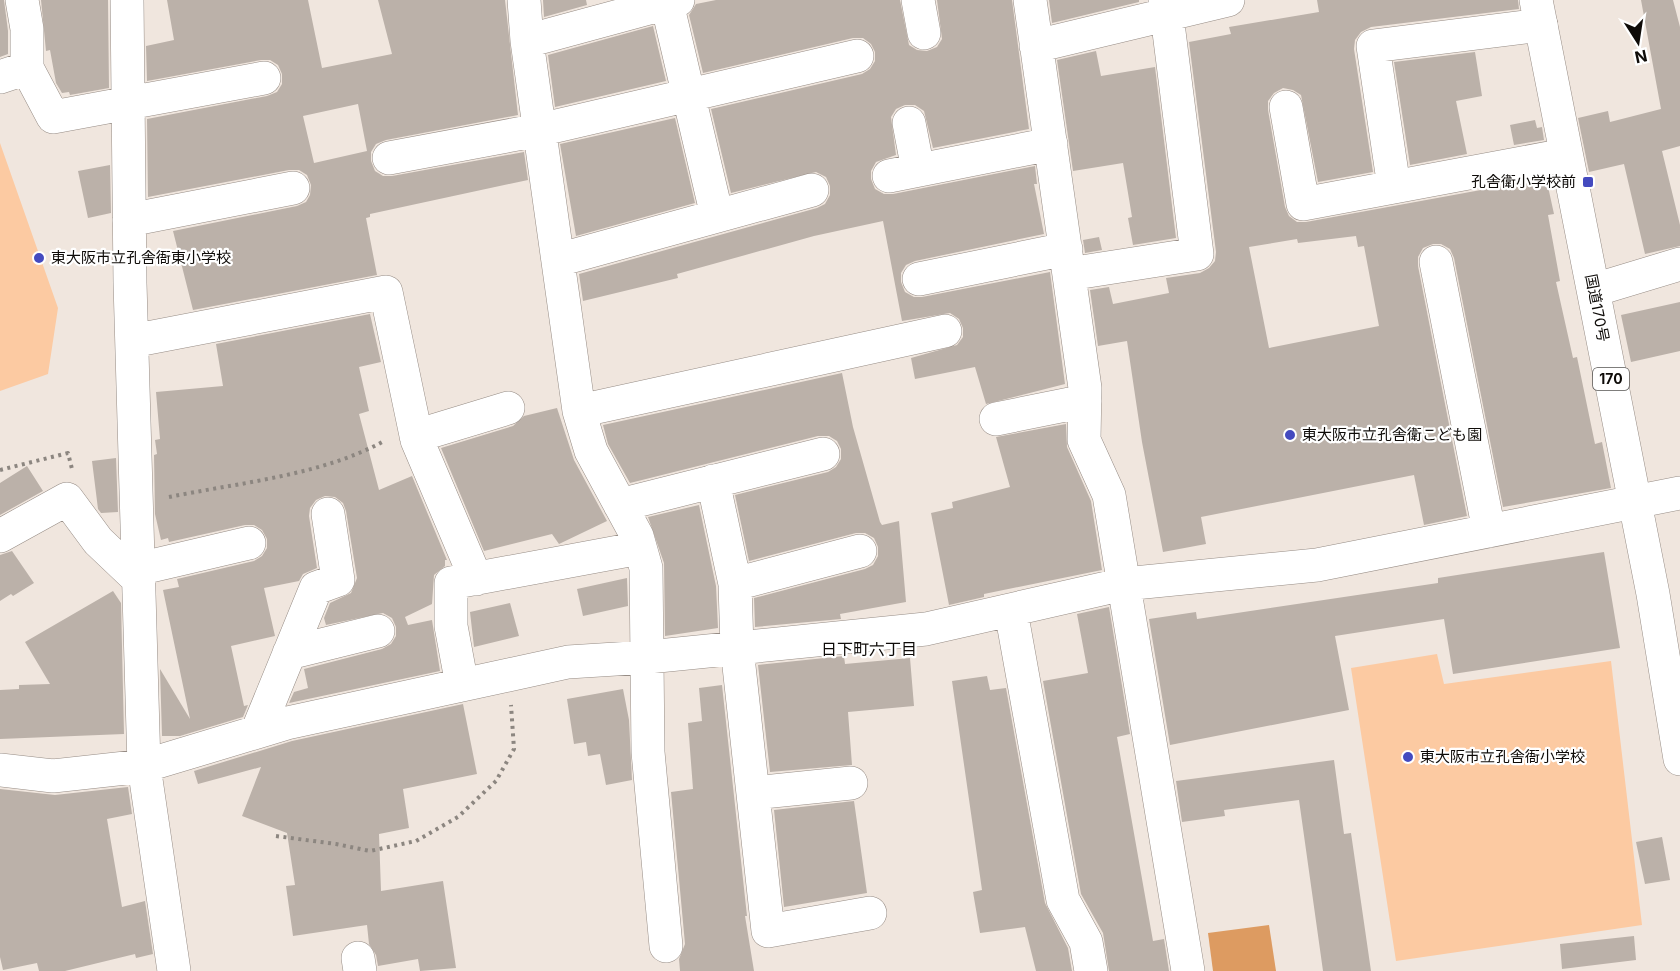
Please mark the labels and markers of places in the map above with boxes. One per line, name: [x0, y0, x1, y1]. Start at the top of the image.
place label: 孔舎衛小学校前: [1471, 172, 1576, 191]
marker: 孔舎衛小学校前: [1581, 175, 1595, 189]
place label: 東大阪市立孔舎衙東小学校: [51, 248, 231, 267]
marker: 東大阪市立孔舎衙東小学校: [32, 251, 46, 265]
place label: 東大阪市立孔舎衛こども園: [1302, 425, 1482, 444]
marker: 東大阪市立孔舎衛こども園: [1283, 428, 1297, 442]
place label: 東大阪市立孔舎衙小学校: [1420, 747, 1585, 766]
marker: 東大阪市立孔舎衙小学校: [1401, 750, 1415, 764]

